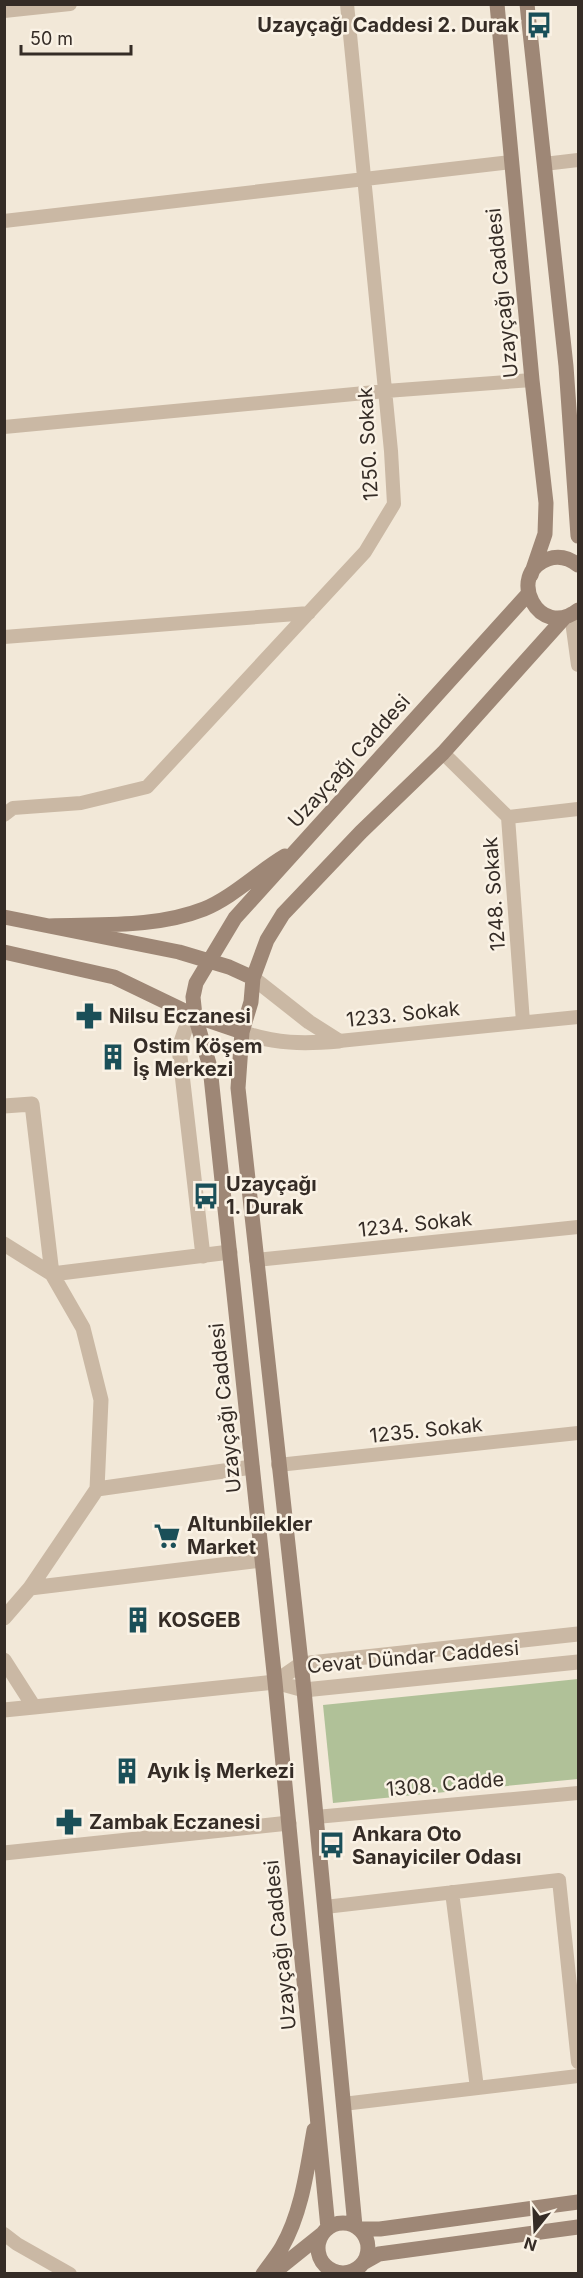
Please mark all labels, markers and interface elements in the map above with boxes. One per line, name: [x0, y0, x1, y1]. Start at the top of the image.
bus stop icon: Uzayçağı Caddesi 2. Durak: [524, 10, 554, 40]
place label: Uzayçağı Caddesi 2. Durak: [257, 13, 519, 37]
scale bar: [21, 18, 130, 56]
text: 50 m: [30, 28, 73, 49]
street label: Uzayçağı Caddesi: [481, 207, 523, 379]
street label: 1250. Sokak: [353, 386, 383, 502]
street label: Uzayçağı Caddesi: [283, 690, 415, 832]
street label: 1248. Sokak: [478, 836, 510, 952]
street label: 1233. Sokak: [345, 996, 461, 1032]
pharmacy icon: Nilsu Eczanesi: [74, 1001, 104, 1031]
place label: Nilsu Eczanesi: [109, 1004, 251, 1028]
place label: Ostim Köşem İş Merkezi: [133, 1034, 263, 1081]
building icon: Ostim Köşem İş Merkezi: [98, 1042, 128, 1072]
place label: Uzayçağı 1. Durak: [226, 1172, 317, 1219]
bus stop icon: Uzayçağı 1. Durak: [191, 1181, 221, 1211]
street label: 1234. Sokak: [357, 1206, 473, 1242]
street label: Uzayçağı Caddesi: [204, 1322, 246, 1494]
street label: 1235. Sokak: [368, 1412, 484, 1448]
place label: Altunbilekler Market: [187, 1512, 312, 1559]
supermarket icon: Altunbilekler Market: [152, 1521, 182, 1551]
building icon: KOSGEB: [123, 1605, 153, 1635]
place label: KOSGEB: [158, 1608, 240, 1632]
street label: Cevat Dündar Caddesi: [306, 1636, 520, 1678]
building icon: Ayık İş Merkezi: [112, 1756, 142, 1786]
place label: Ayık İş Merkezi: [147, 1759, 294, 1783]
street label: 1308. Cadde: [385, 1767, 505, 1801]
pharmacy icon: Zambak Eczanesi: [54, 1807, 84, 1837]
place label: Zambak Eczanesi: [89, 1810, 260, 1834]
place label: Ankara Oto Sanayiciler Odası: [352, 1822, 522, 1869]
bus stop icon: Ankara Oto Sanayiciler Odası: [317, 1830, 347, 1860]
street label: Uzayçağı Caddesi: [259, 1859, 301, 2031]
north arrow: [505, 2200, 565, 2260]
text: N: [521, 2233, 539, 2256]

